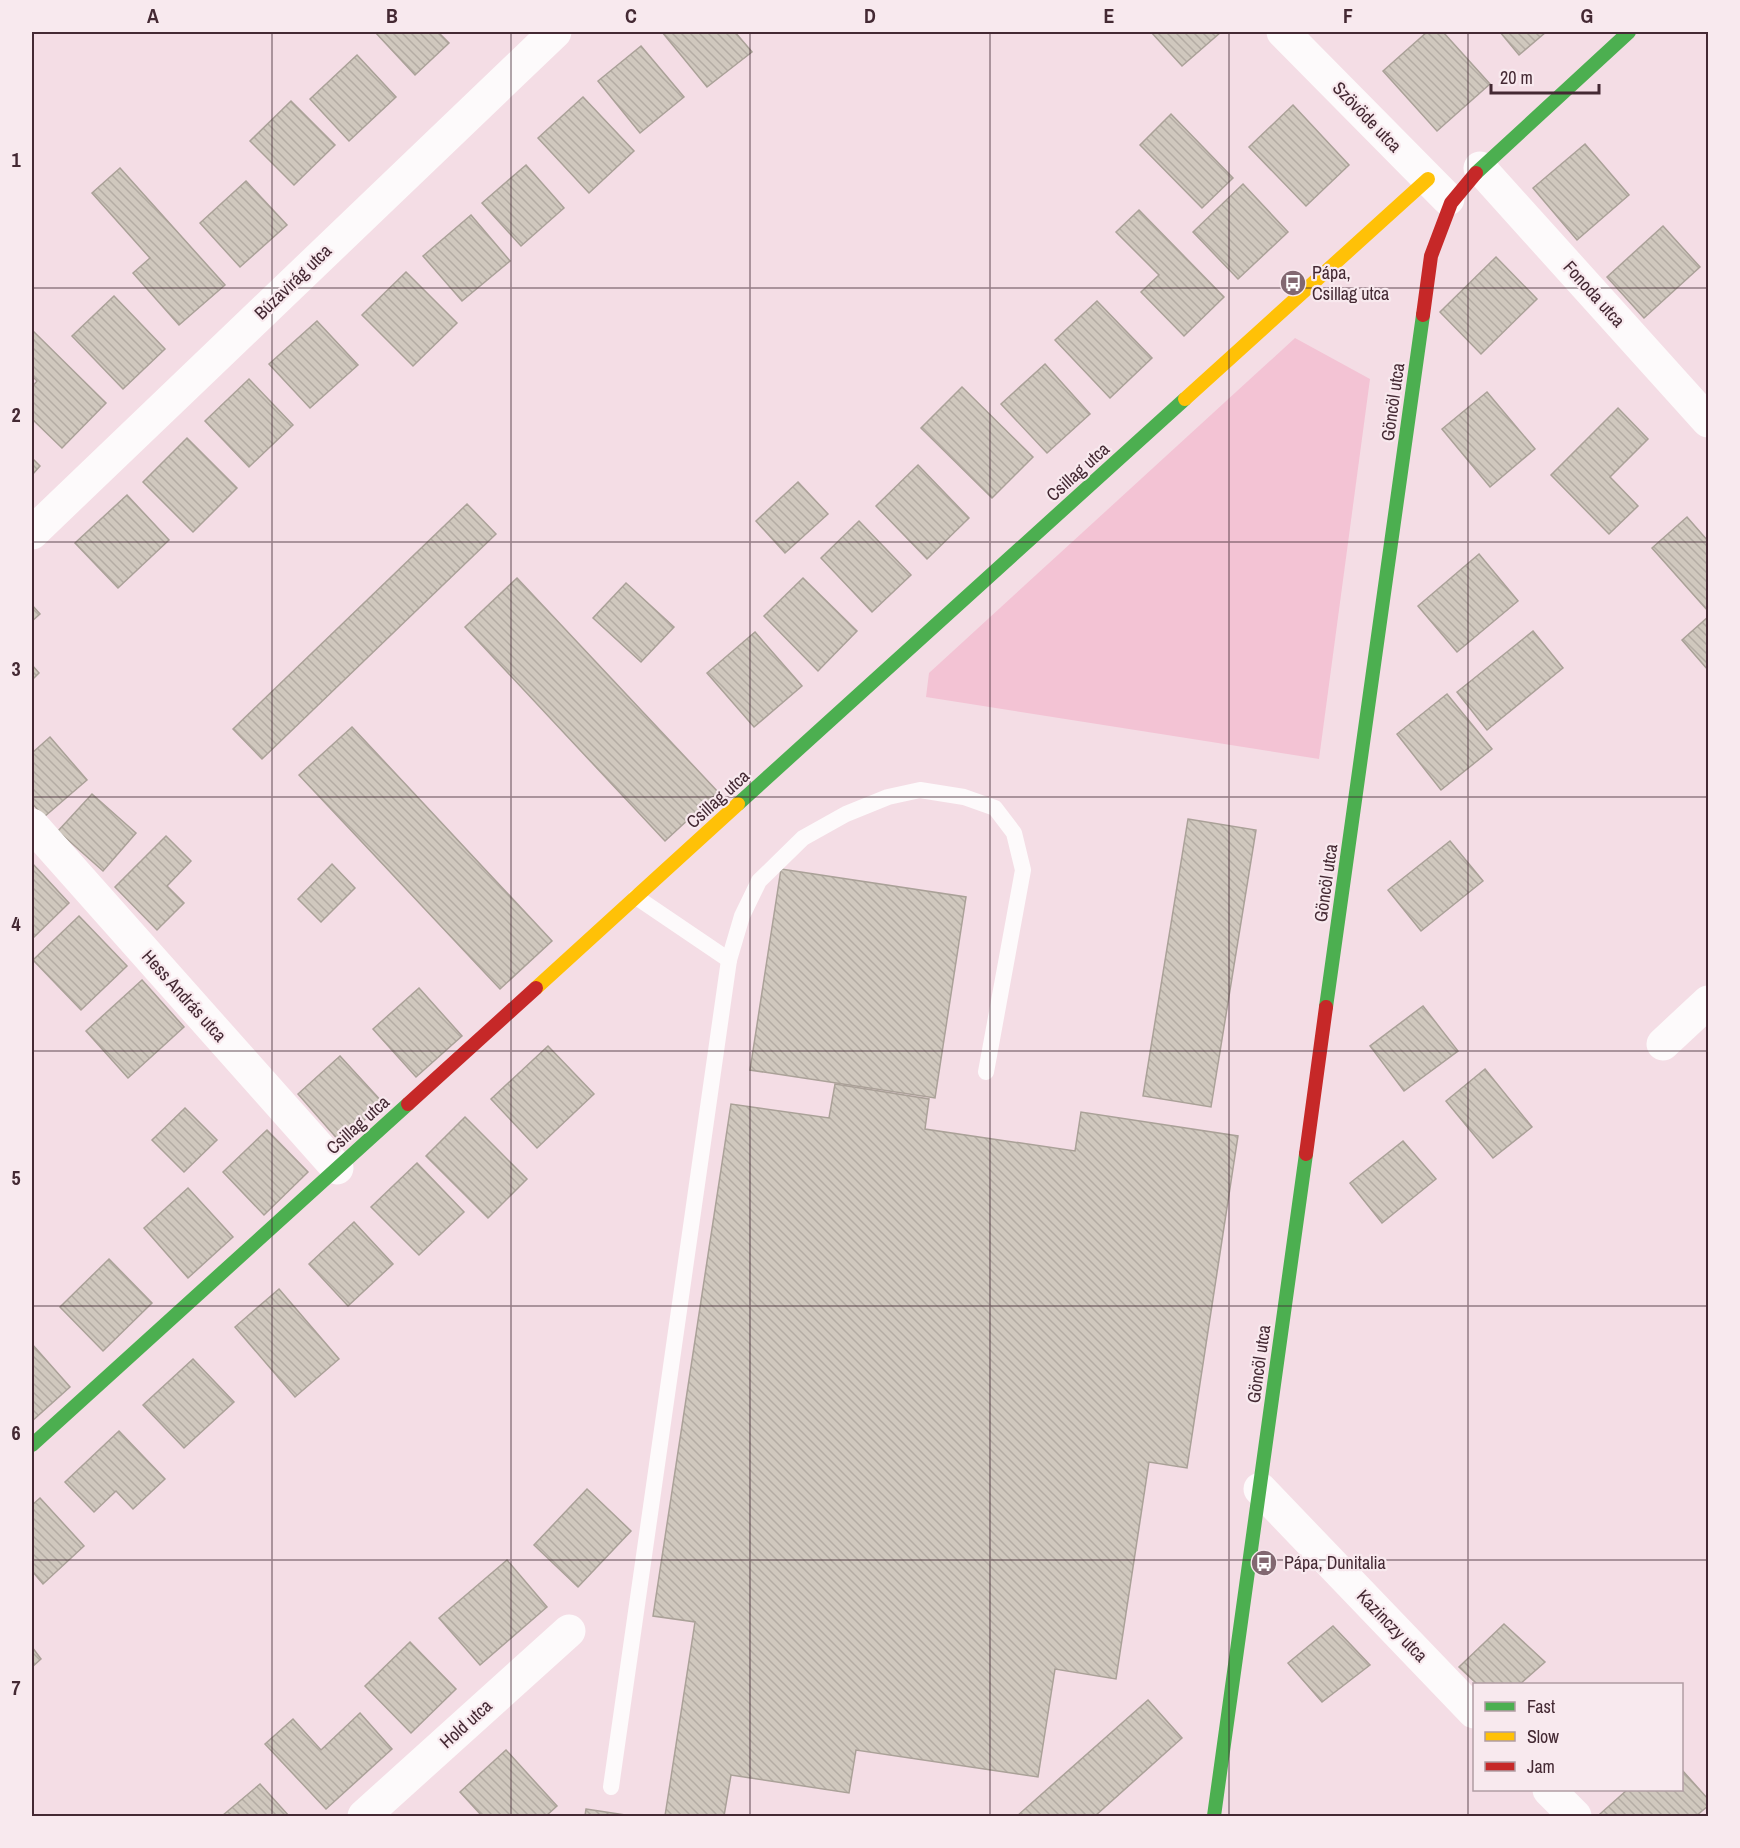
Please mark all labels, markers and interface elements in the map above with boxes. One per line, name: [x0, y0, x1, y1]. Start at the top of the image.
text: A: [147, 2, 159, 29]
text: B: [386, 2, 398, 29]
text: C: [625, 2, 637, 29]
text: D: [864, 2, 876, 29]
text: E: [1104, 2, 1115, 29]
text: F: [1343, 2, 1353, 29]
text: G: [1581, 2, 1593, 29]
scale bar: [1491, 57, 1599, 95]
text: 20 m: [1500, 65, 1533, 90]
street label: Szövöde utca: [1327, 76, 1407, 158]
text: 1: [11, 146, 21, 173]
street label: Búzavirág utca: [249, 238, 337, 325]
street label: Fonoda utca: [1558, 255, 1631, 332]
place label: Pápa, Csillag utca: [1312, 260, 1389, 306]
bus stop icon: Pápa, Csillag utca: [1278, 268, 1308, 298]
street label: Göncöl utca: [1375, 361, 1410, 443]
text: 2: [11, 401, 21, 428]
street label: Csillag utca: [1041, 437, 1115, 507]
text: 3: [11, 655, 21, 682]
street label: Csillag utca: [681, 764, 755, 834]
street label: Göncöl utca: [1308, 842, 1343, 924]
text: 4: [11, 910, 21, 937]
street label: Hess András utca: [136, 944, 232, 1047]
street label: Csillag utca: [321, 1090, 395, 1160]
text: 5: [11, 1164, 21, 1191]
street label: Göncöl utca: [1241, 1323, 1276, 1405]
text: 6: [11, 1419, 21, 1446]
bus stop icon: Pápa, Dunitalia: [1249, 1548, 1279, 1578]
place label: Pápa, Dunitalia: [1284, 1550, 1386, 1575]
street label: Kazinczy utca: [1351, 1584, 1433, 1667]
text: 7: [11, 1674, 21, 1701]
legend: [1473, 1683, 1683, 1791]
street label: Hold utca: [434, 1693, 497, 1754]
text: Fast: [1527, 1694, 1555, 1719]
text: Slow: [1527, 1724, 1559, 1749]
text: Jam: [1527, 1754, 1555, 1779]

